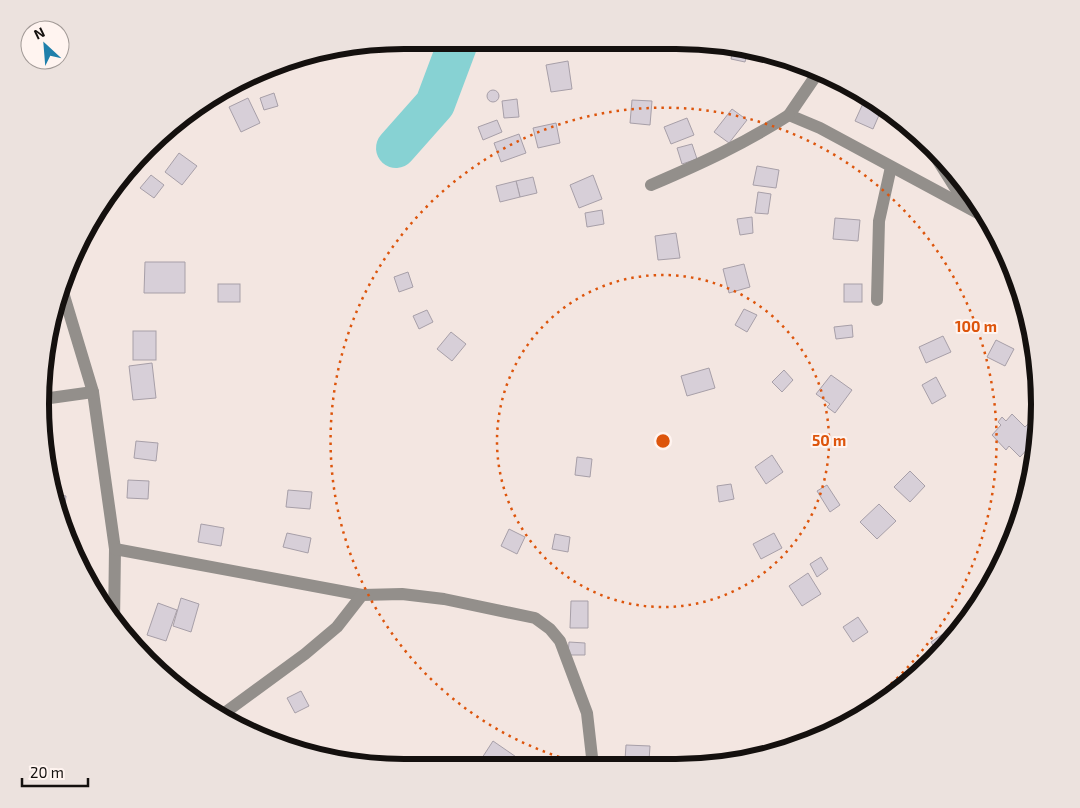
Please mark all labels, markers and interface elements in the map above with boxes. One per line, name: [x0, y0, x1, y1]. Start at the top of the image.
north arrow: [20, 20, 70, 70]
text: N: [31, 23, 47, 43]
text: 100 m: [955, 317, 997, 335]
text: 50 m: [812, 431, 846, 449]
centre of rings: [654, 432, 672, 450]
scale bar: [22, 756, 89, 788]
text: 20 m: [30, 763, 64, 781]

